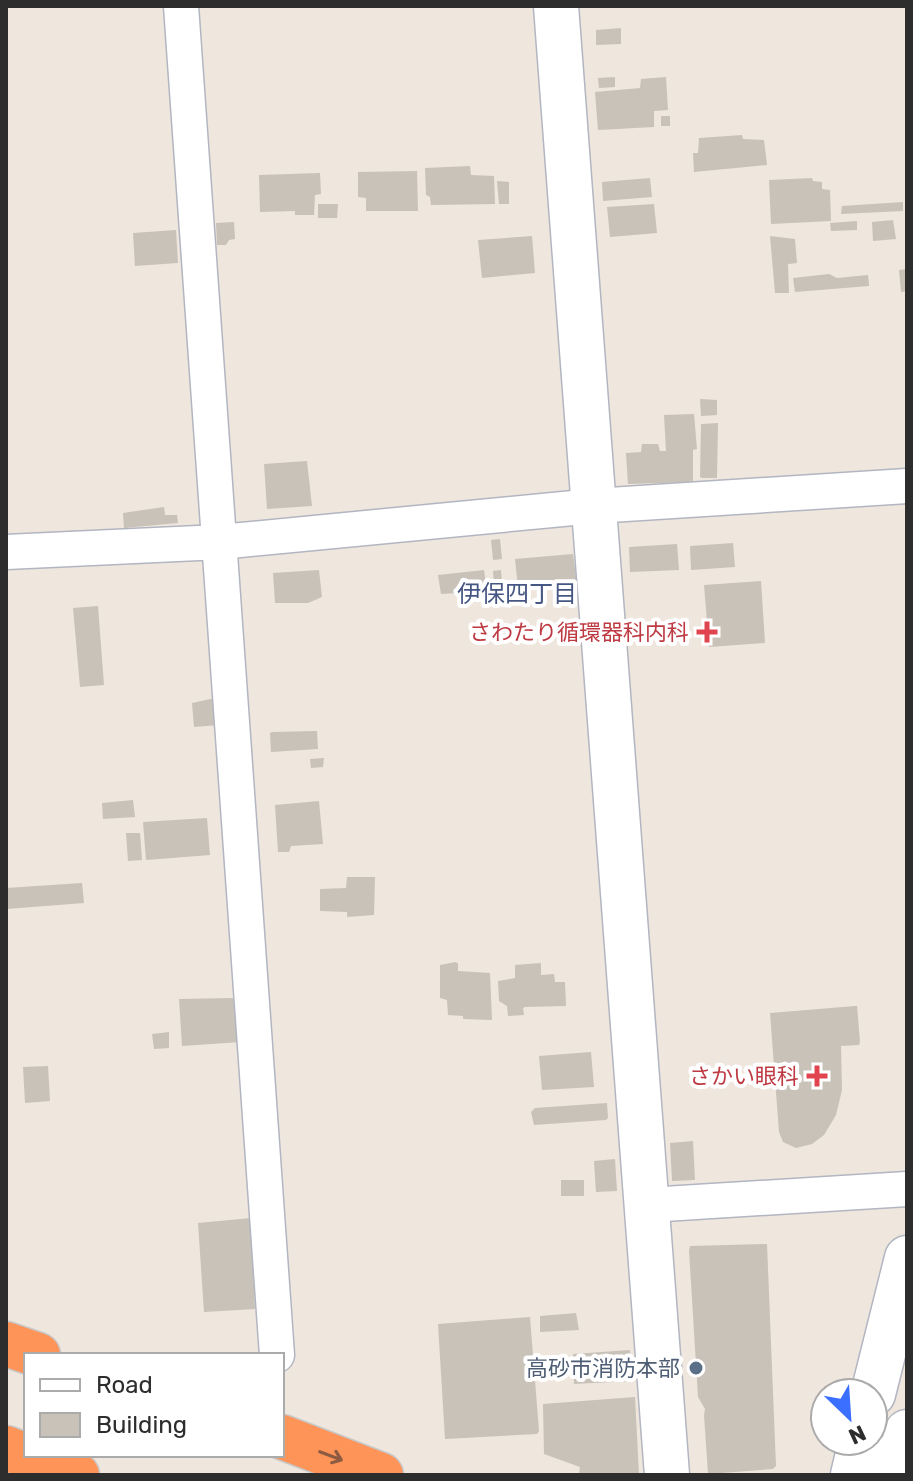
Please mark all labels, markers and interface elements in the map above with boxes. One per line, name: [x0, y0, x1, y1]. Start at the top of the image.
district label: 伊保四丁目: [457, 580, 577, 608]
place label: さわたり循環器科内科: [469, 619, 689, 646]
marker: さわたり循環器科内科: [696, 621, 718, 643]
place label: さかい眼科: [689, 1063, 799, 1090]
marker: さかい眼科: [806, 1065, 828, 1087]
legend: [24, 1353, 284, 1457]
place label: 高砂市消防本部: [526, 1355, 680, 1382]
marker: 高砂市消防本部: [687, 1359, 705, 1377]
text: Road: [96, 1371, 153, 1399]
north arrow: [809, 1377, 889, 1457]
text: Building: [96, 1411, 187, 1439]
text: N: [844, 1419, 870, 1450]
one-way arrow: [318, 1450, 343, 1464]

